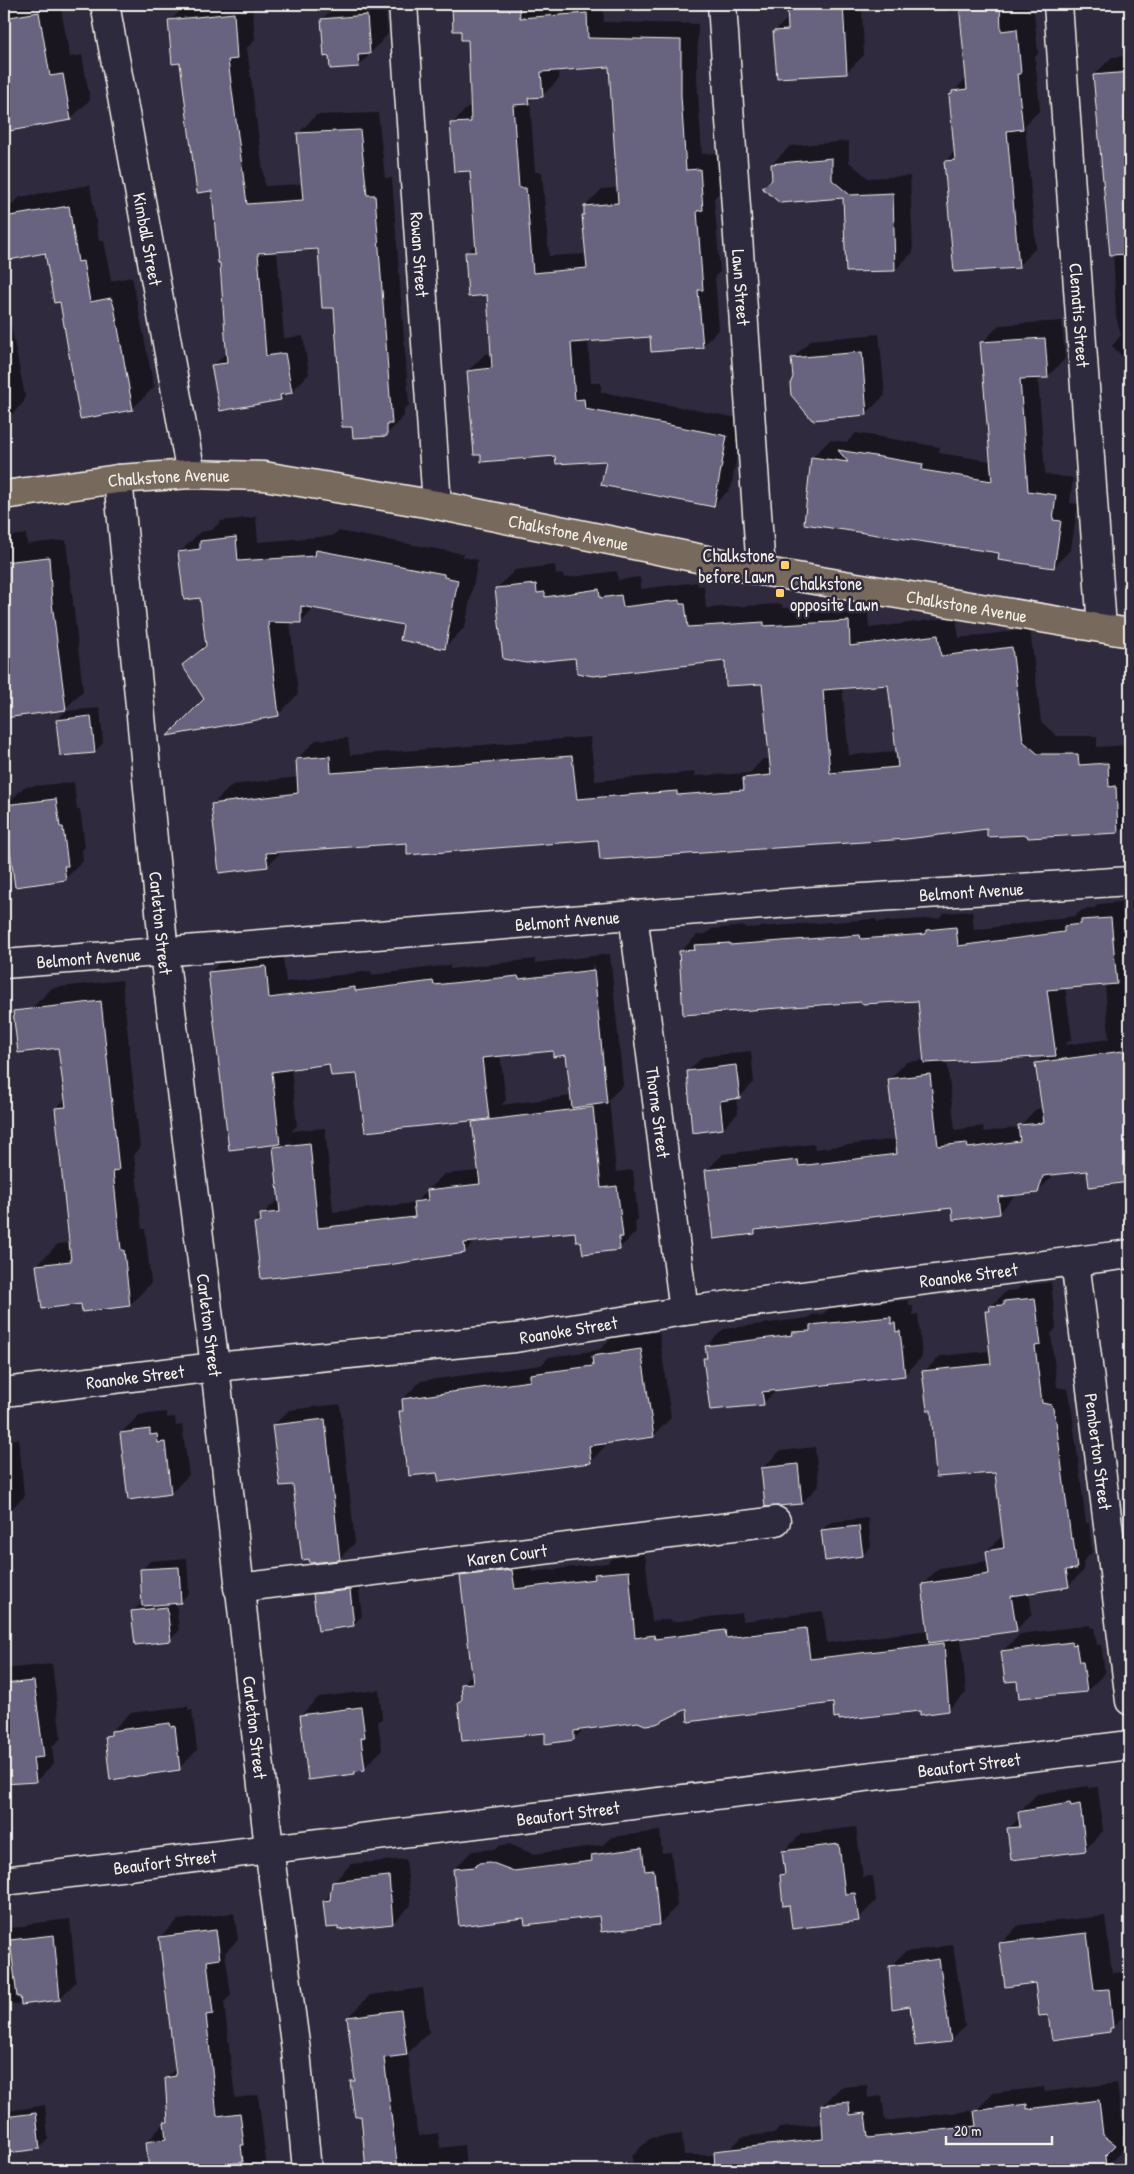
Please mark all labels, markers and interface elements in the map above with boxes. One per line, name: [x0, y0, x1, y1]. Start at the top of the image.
street label: Kimball Street: [127, 191, 169, 288]
street label: Rowan Street: [405, 211, 435, 299]
street label: Lawn Street: [726, 248, 757, 327]
street label: Clematis Street: [1064, 262, 1096, 369]
street label: Chalkstone Avenue: [106, 461, 230, 493]
street label: Chalkstone Avenue: [506, 507, 631, 556]
place label: Chalkstone before Lawn: [698, 543, 775, 589]
marker: Chalkstone before Lawn: [779, 559, 791, 571]
place label: Chalkstone opposite Lawn: [790, 571, 879, 617]
street label: Chalkstone Avenue: [904, 583, 1029, 628]
marker: Chalkstone opposite Lawn: [774, 587, 786, 599]
street label: Carleton Street: [144, 870, 179, 977]
street label: Belmont Avenue: [918, 875, 1024, 907]
street label: Belmont Avenue: [514, 904, 621, 937]
street label: Belmont Avenue: [36, 941, 142, 974]
street label: Thorne Street: [640, 1065, 677, 1160]
street label: Roanoke Street: [918, 1256, 1020, 1293]
street label: Carleton Street: [191, 1272, 229, 1379]
street label: Roanoke Street: [518, 1309, 620, 1350]
street label: Roanoke Street: [85, 1358, 186, 1395]
street label: Pemberton Street: [1079, 1392, 1119, 1512]
street label: Karen Court: [466, 1537, 549, 1572]
street label: Carleton Street: [237, 1675, 274, 1781]
street label: Beaufort Street: [916, 1746, 1023, 1783]
street label: Beaufort Street: [515, 1794, 622, 1832]
street label: Beaufort Street: [112, 1843, 219, 1880]
scale bar: [946, 2114, 1053, 2146]
text: 20 m: [954, 2120, 981, 2141]

